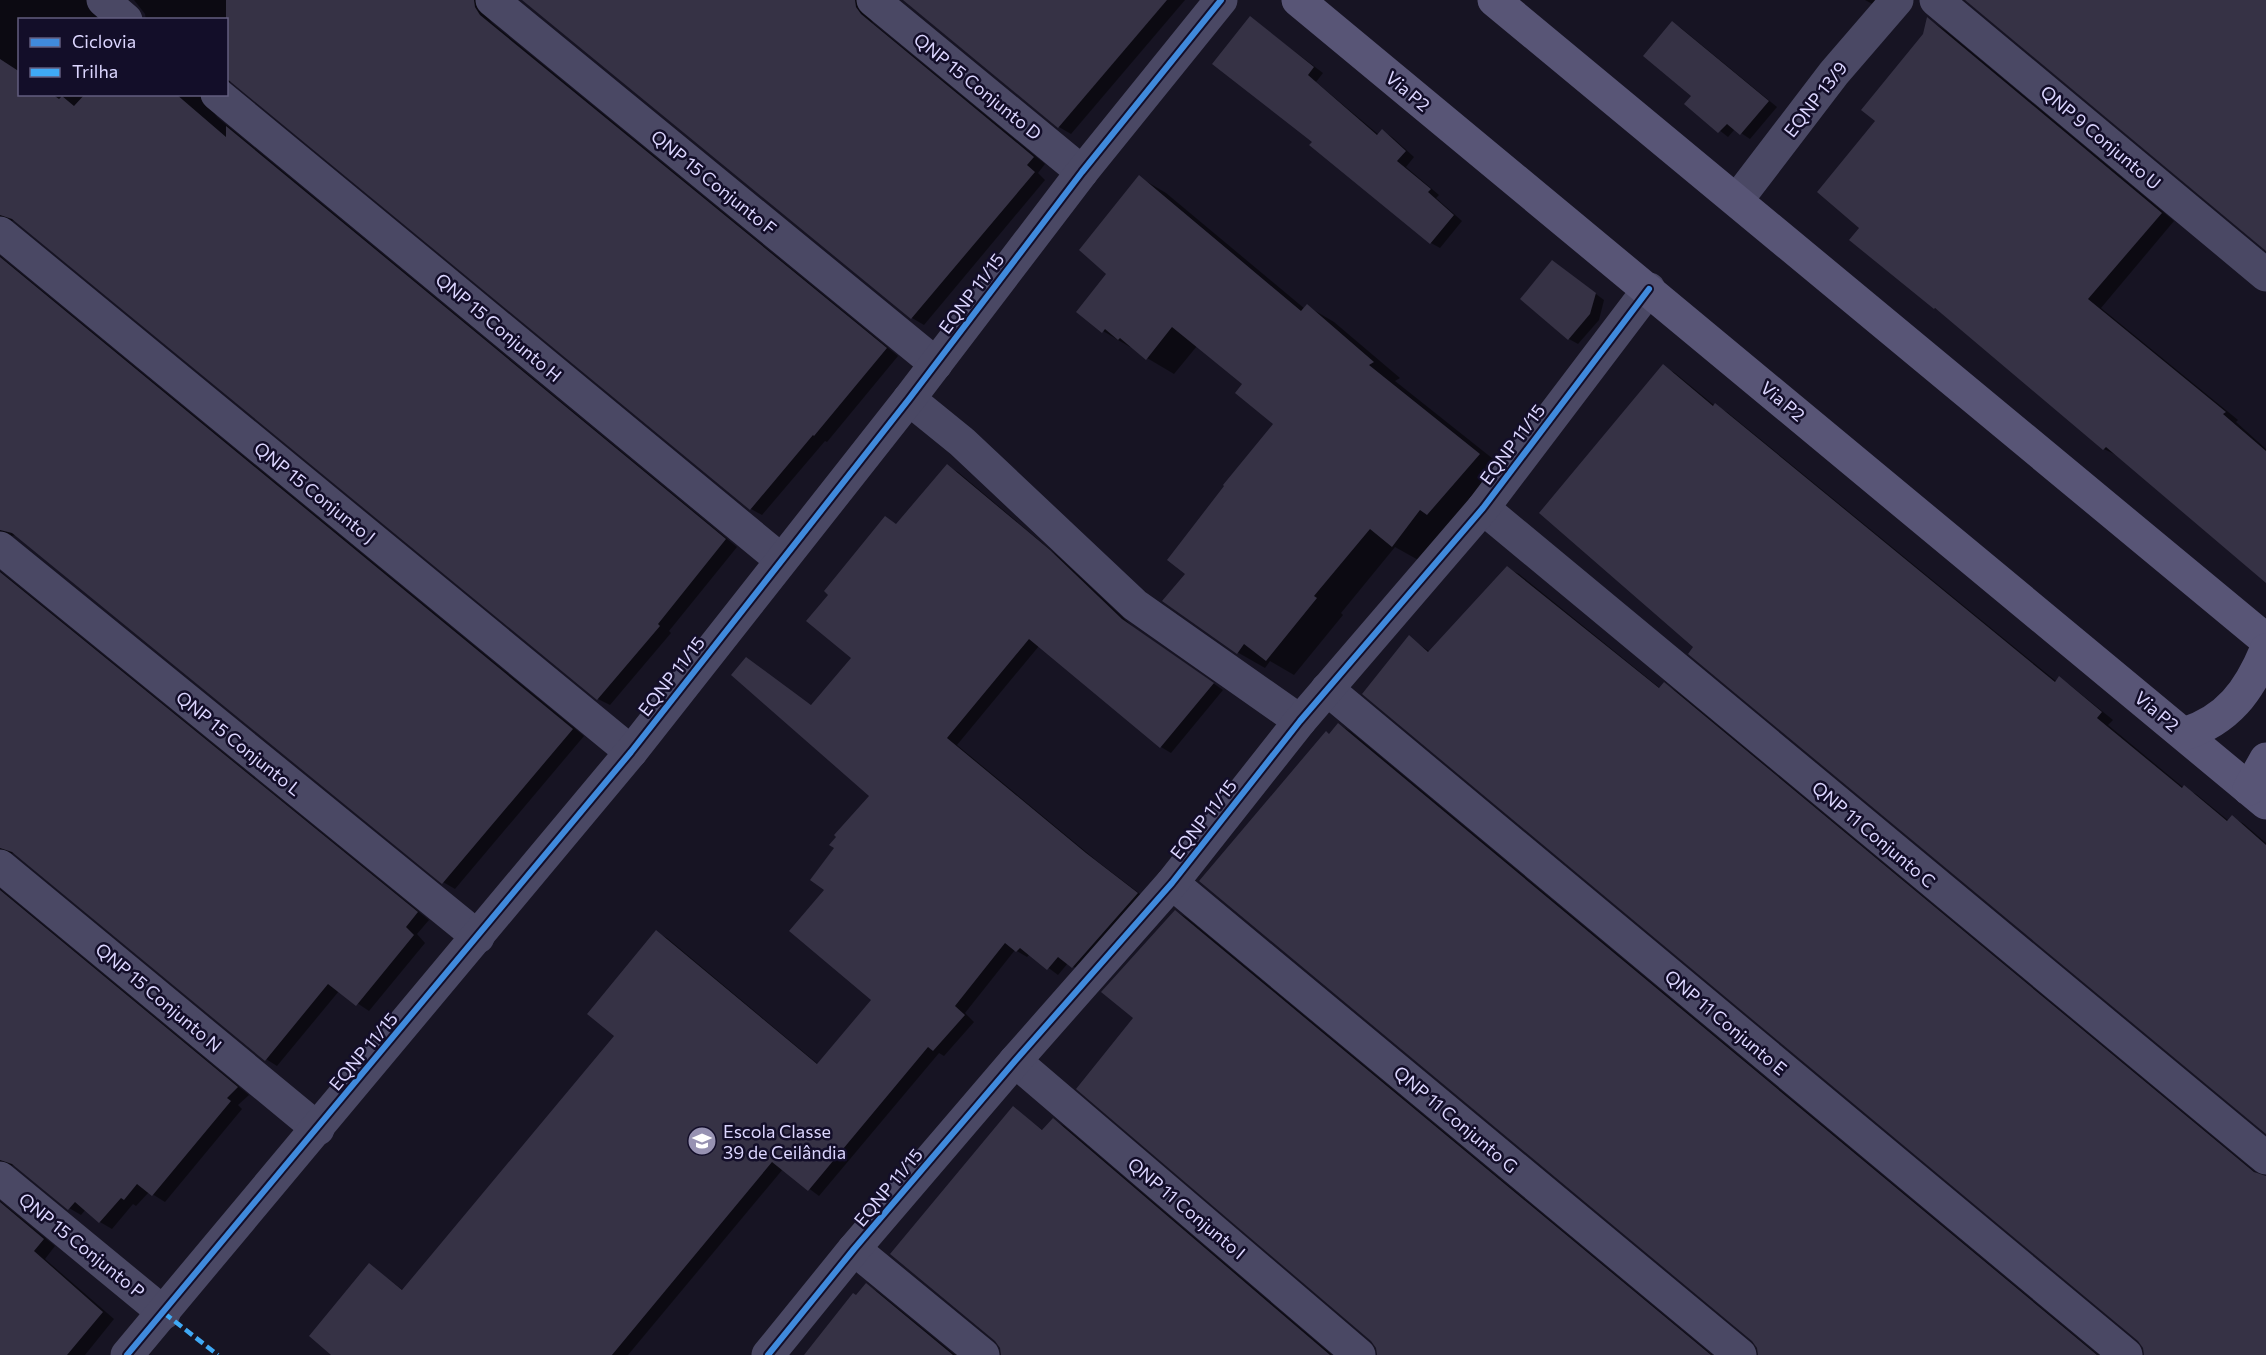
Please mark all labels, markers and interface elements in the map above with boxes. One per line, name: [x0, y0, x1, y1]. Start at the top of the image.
legend: [18, 18, 228, 96]
street label: QNP 15 Conjunto D: [910, 28, 1046, 144]
text: Ciclovia: [72, 30, 136, 52]
street label: EQNP 13/9: [1779, 57, 1851, 141]
text: Trilha: [72, 60, 118, 82]
street label: Via P2: [1381, 66, 1435, 116]
street label: QNP 9 Conjunto U: [2036, 80, 2166, 194]
street label: QNP 15 Conjunto F: [647, 125, 781, 239]
street label: EQNP 11/15: [934, 248, 1008, 338]
street label: QNP 15 Conjunto H: [431, 268, 567, 386]
street label: Via P2: [1756, 376, 1810, 426]
street label: EQNP 11/15: [1475, 399, 1549, 489]
street label: QNP 15 Conjunto J: [250, 436, 380, 548]
street label: EQNP 11/15: [633, 632, 709, 720]
street label: QNP 15 Conjunto L: [172, 686, 306, 800]
street label: Via P2: [2130, 686, 2184, 736]
street label: EQNP 11/15: [1165, 775, 1241, 863]
street label: QNP 11 Conjunto C: [1808, 776, 1940, 892]
street label: QNP 15 Conjunto N: [91, 938, 227, 1056]
street label: QNP 11 Conjunto E: [1661, 965, 1791, 1079]
street label: EQNP 11/15: [324, 1007, 402, 1095]
street label: QNP 11 Conjunto G: [1390, 1061, 1522, 1177]
place label: Escola Classe 39 de Ceilândia: [723, 1120, 846, 1163]
school or university icon: Escola Classe 39 de Ceilândia: [686, 1125, 718, 1157]
street label: EQNP 11/15: [849, 1143, 927, 1231]
street label: QNP 11 Conjunto I: [1124, 1152, 1250, 1264]
street label: QNP 15 Conjunto P: [15, 1187, 149, 1303]

